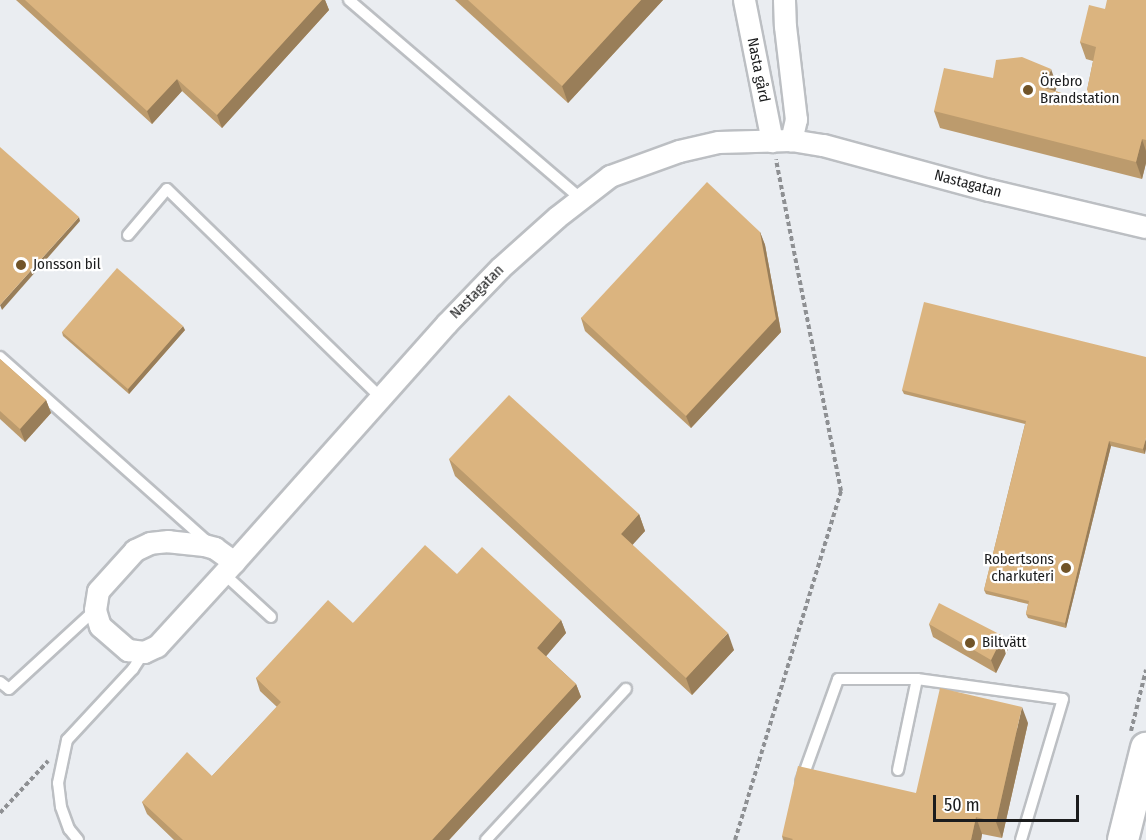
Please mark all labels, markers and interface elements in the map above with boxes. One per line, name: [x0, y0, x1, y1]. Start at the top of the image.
street label: Nasta gård: [743, 36, 773, 104]
place label: Örebro Brandstation: [1040, 72, 1119, 107]
marker: Örebro Brandstation: [1021, 83, 1035, 97]
street label: Nastagatan: [932, 166, 1004, 202]
place label: Jonsson bil: [33, 256, 101, 274]
marker: Jonsson bil: [14, 258, 28, 272]
street label: Nastagatan: [446, 261, 508, 323]
place label: Robertsons charkuteri: [984, 550, 1054, 585]
marker: Robertsons charkuteri: [1059, 561, 1073, 575]
place label: Biltvätt: [982, 634, 1026, 652]
marker: Biltvätt: [963, 636, 977, 650]
scale bar: [936, 783, 1082, 821]
text: 50 m: [944, 794, 980, 816]

